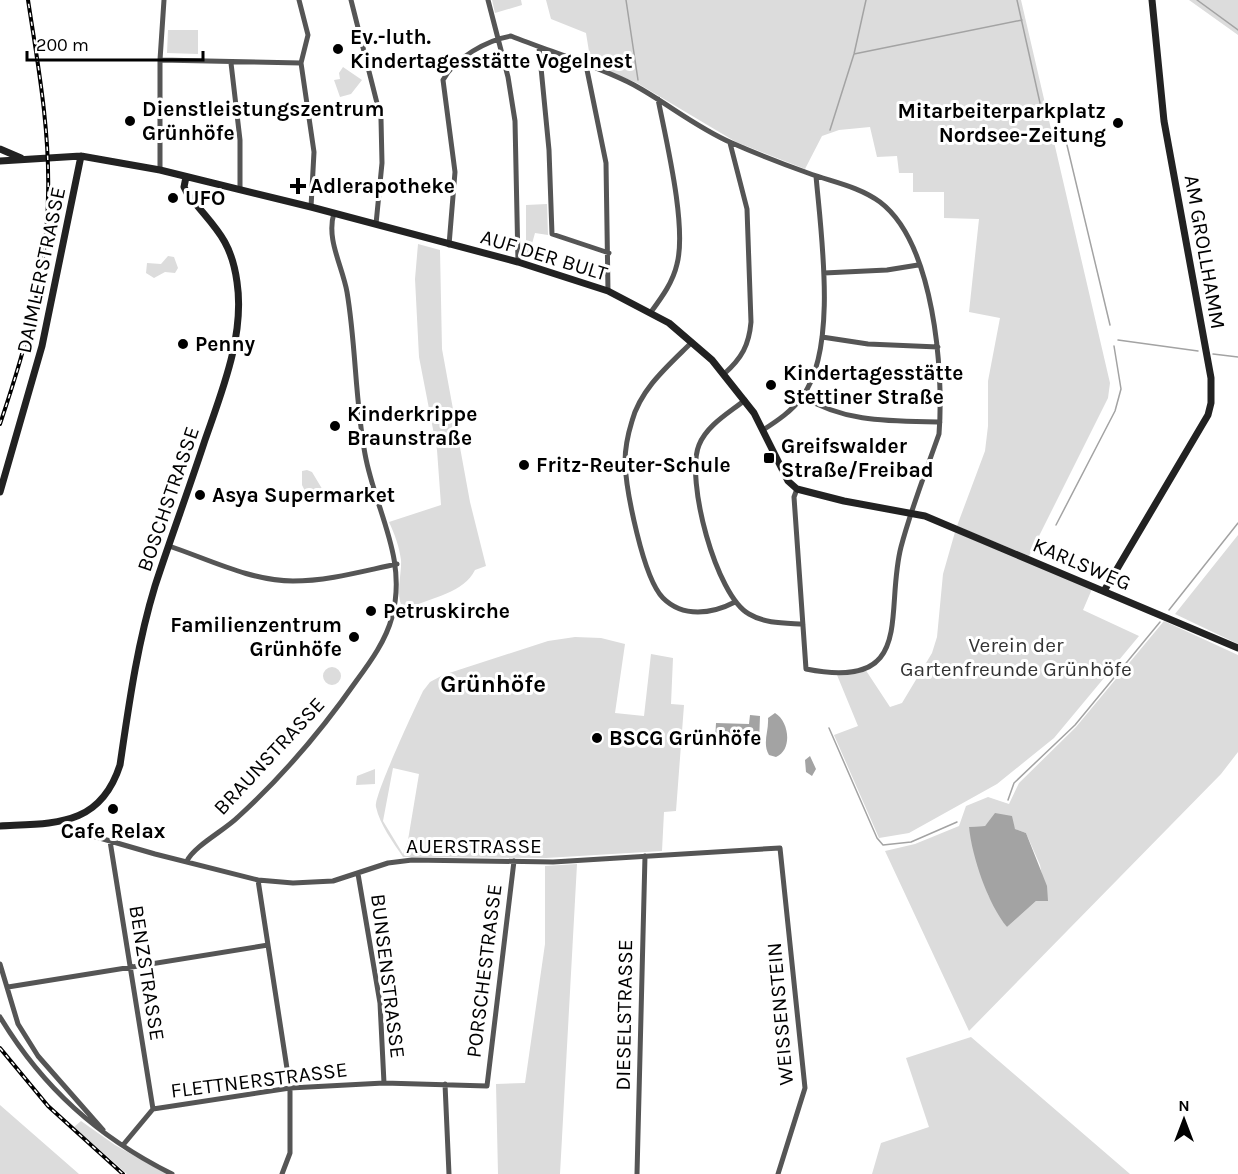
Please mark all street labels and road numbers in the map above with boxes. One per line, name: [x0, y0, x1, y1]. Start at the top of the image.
street label: AM GROLLHAMM: [1180, 173, 1230, 331]
street label: DAIMLERSTRASSE: [12, 185, 70, 355]
street label: AUF DER BULT: [478, 224, 611, 286]
street label: BOSCHSTRASSE: [132, 423, 204, 575]
street label: KARLSWEG: [1029, 533, 1135, 595]
street label: BRAUNSTRASSE: [209, 692, 329, 820]
street label: AUERSTRASSE: [406, 834, 542, 858]
street label: PORSCHESTRASSE: [461, 883, 507, 1059]
street label: BUNSENSTRASSE: [366, 892, 410, 1060]
street label: BENZSTRASSE: [124, 903, 170, 1043]
street label: DIESELSTRASSE: [611, 939, 637, 1091]
street label: WEISSENSTEIN: [762, 942, 798, 1086]
street label: FLETTNERSTRASSE: [169, 1057, 349, 1103]

